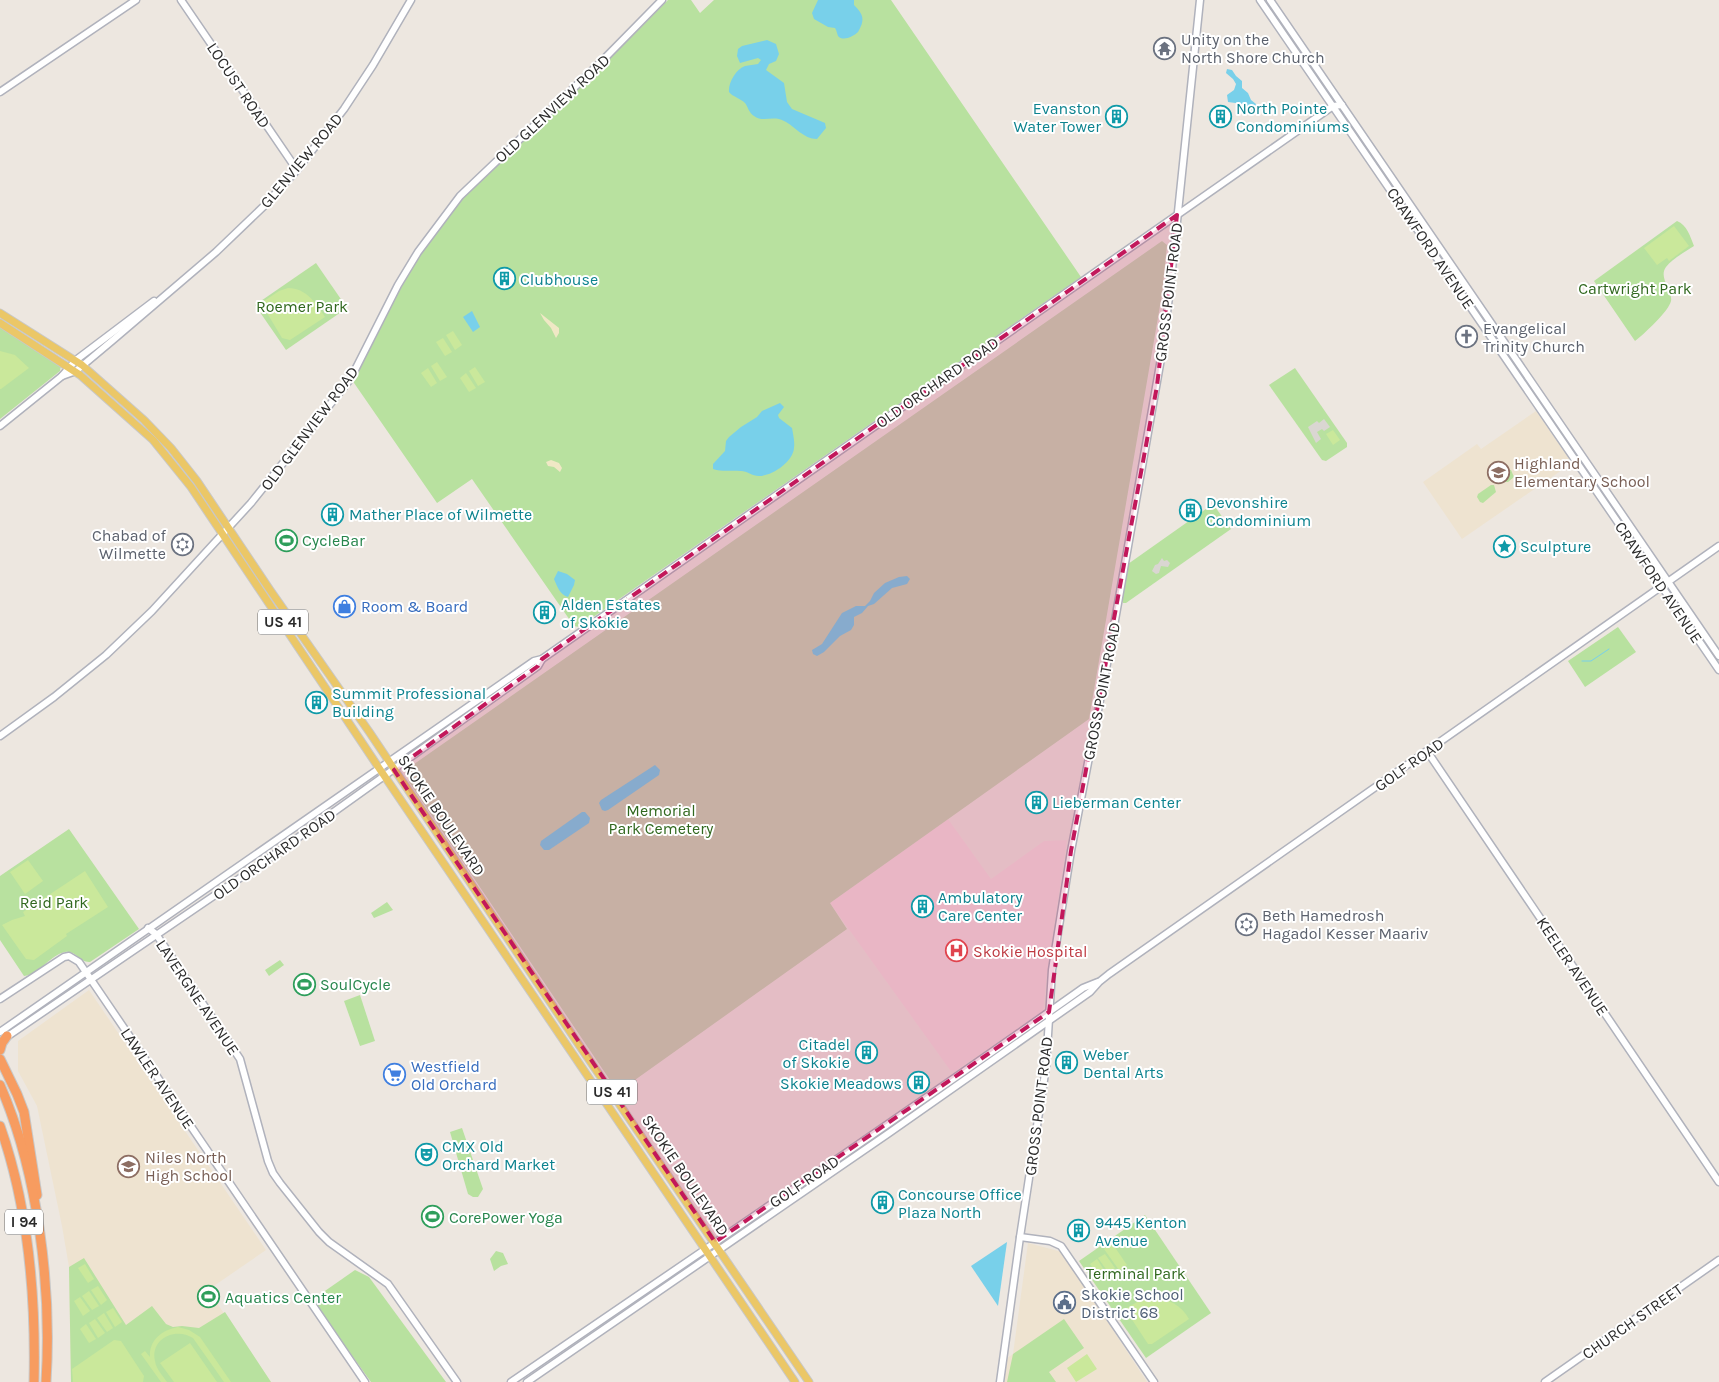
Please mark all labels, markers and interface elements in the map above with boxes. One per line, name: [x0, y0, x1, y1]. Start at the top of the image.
place label: Unity on the North Shore Church: [1181, 30, 1325, 67]
temple icon: Unity on the North Shore Church: [1153, 36, 1177, 60]
street label: LOCUST ROAD: [203, 39, 274, 132]
street label: OLD GLENVIEW ROAD: [491, 50, 614, 167]
place label: Evanston Water Tower: [1014, 99, 1101, 136]
place label: North Pointe Condominiums: [1236, 99, 1350, 136]
building icon: Evanston Water Tower: [1105, 105, 1129, 129]
building icon: North Pointe Condominiums: [1208, 105, 1232, 129]
street label: GLENVIEW ROAD: [256, 109, 347, 212]
street label: CRAWFORD AVENUE: [1383, 184, 1478, 313]
street label: GROSS POINT ROAD: [1151, 221, 1186, 363]
building icon: Clubhouse: [492, 267, 516, 291]
place label: Clubhouse: [520, 270, 598, 289]
park label: Cartwright Park: [1578, 279, 1692, 298]
park label: Roemer Park: [256, 297, 348, 316]
place label: Evangelical Trinity Church: [1483, 319, 1585, 356]
church icon: Evangelical Trinity Church: [1455, 325, 1479, 349]
street label: OLD ORCHARD ROAD: [872, 333, 1003, 432]
street label: OLD GLENVIEW ROAD: [257, 363, 362, 494]
place label: Highland Elementary School: [1514, 454, 1650, 491]
school or university icon: Highland Elementary School: [1486, 460, 1510, 484]
place label: Devonshire Condominium: [1206, 493, 1311, 530]
building icon: Devonshire Condominium: [1178, 499, 1202, 523]
building icon: Mather Place of Wilmette: [321, 502, 345, 526]
place label: Mather Place of Wilmette: [349, 505, 532, 524]
street label: CRAWFORD AVENUE: [1611, 518, 1706, 647]
place label: Chabad of Wilmette: [92, 526, 167, 563]
sports icon: CycleBar: [274, 528, 298, 552]
place label: CycleBar: [302, 531, 365, 550]
synagogue icon: Chabad of Wilmette: [170, 532, 194, 556]
place icon: Sculpture: [1492, 534, 1516, 558]
place label: Sculpture: [1520, 537, 1591, 556]
shop icon: Room & Board: [333, 594, 357, 618]
place label: Alden Estates of Skokie: [561, 595, 661, 632]
place label: Room & Board: [361, 597, 468, 616]
building icon: Alden Estates of Skokie: [533, 601, 557, 625]
road number: US 41: [258, 610, 308, 634]
street label: GROSS POINT ROAD: [1079, 621, 1124, 762]
place label: Summit Professional Building: [332, 684, 486, 721]
building icon: Summit Professional Building: [304, 690, 328, 714]
street label: GOLF ROAD: [1371, 734, 1448, 795]
street label: SKOKIE BOULEVARD: [394, 751, 489, 879]
building icon: Lieberman Center: [1024, 790, 1048, 814]
place label: Lieberman Center: [1052, 793, 1181, 812]
park label: Memorial Park Cemetery: [609, 801, 714, 838]
street label: OLD ORCHARD ROAD: [209, 805, 340, 904]
place label: Ambulatory Care Center: [938, 888, 1023, 925]
park label: Reid Park: [20, 893, 88, 912]
building icon: Ambulatory Care Center: [910, 894, 934, 918]
place label: Beth Hamedrosh Hagadol Kesser Maariv: [1262, 906, 1428, 943]
synagogue icon: Beth Hamedrosh Hagadol Kesser Maariv: [1234, 912, 1258, 936]
street label: KEELER AVENUE: [1533, 913, 1613, 1019]
street label: LAVERGNE AVENUE: [152, 936, 243, 1059]
hospital icon: Skokie Hospital: [945, 939, 969, 963]
place label: Skokie Hospital: [973, 942, 1088, 961]
sports icon: SoulCycle: [292, 972, 316, 996]
place label: SoulCycle: [320, 975, 391, 994]
street label: LAWLER AVENUE: [117, 1024, 198, 1132]
place label: Citadel of Skokie: [783, 1035, 850, 1072]
street label: GROSS POINT ROAD: [1021, 1035, 1056, 1177]
building icon: Citadel of Skokie: [854, 1041, 878, 1065]
place label: Weber Dental Arts: [1083, 1045, 1164, 1082]
building icon: Weber Dental Arts: [1055, 1051, 1079, 1075]
place label: Westfield Old Orchard: [411, 1057, 497, 1094]
supermarket icon: Westfield Old Orchard: [383, 1063, 407, 1087]
building icon: Skokie Meadows: [906, 1071, 930, 1095]
place label: Skokie Meadows: [780, 1074, 902, 1093]
road number: US 41: [587, 1080, 637, 1104]
street label: SKOKIE BOULEVARD: [638, 1111, 733, 1239]
place label: CMX Old Orchard Market: [442, 1137, 555, 1174]
theatre icon: CMX Old Orchard Market: [414, 1143, 438, 1167]
place label: Niles North High School: [145, 1148, 233, 1185]
street label: GOLF ROAD: [766, 1151, 843, 1212]
school or university icon: Niles North High School: [117, 1154, 141, 1178]
place label: Concourse Office Plaza North: [898, 1185, 1022, 1222]
building icon: Concourse Office Plaza North: [870, 1191, 894, 1215]
sports icon: CorePower Yoga: [421, 1205, 445, 1229]
place label: CorePower Yoga: [449, 1208, 563, 1227]
road number: I 94: [5, 1210, 43, 1234]
place label: 9445 Kenton Avenue: [1095, 1213, 1187, 1250]
building icon: 9445 Kenton Avenue: [1067, 1219, 1091, 1243]
park label: Terminal Park: [1086, 1264, 1186, 1283]
street label: CHURCH STREET: [1578, 1280, 1686, 1363]
sports icon: Aquatics Center: [197, 1285, 221, 1309]
place label: Skokie School District 68: [1081, 1285, 1184, 1322]
place label: Aquatics Center: [225, 1288, 341, 1307]
public building icon: Skokie School District 68: [1053, 1291, 1077, 1315]

